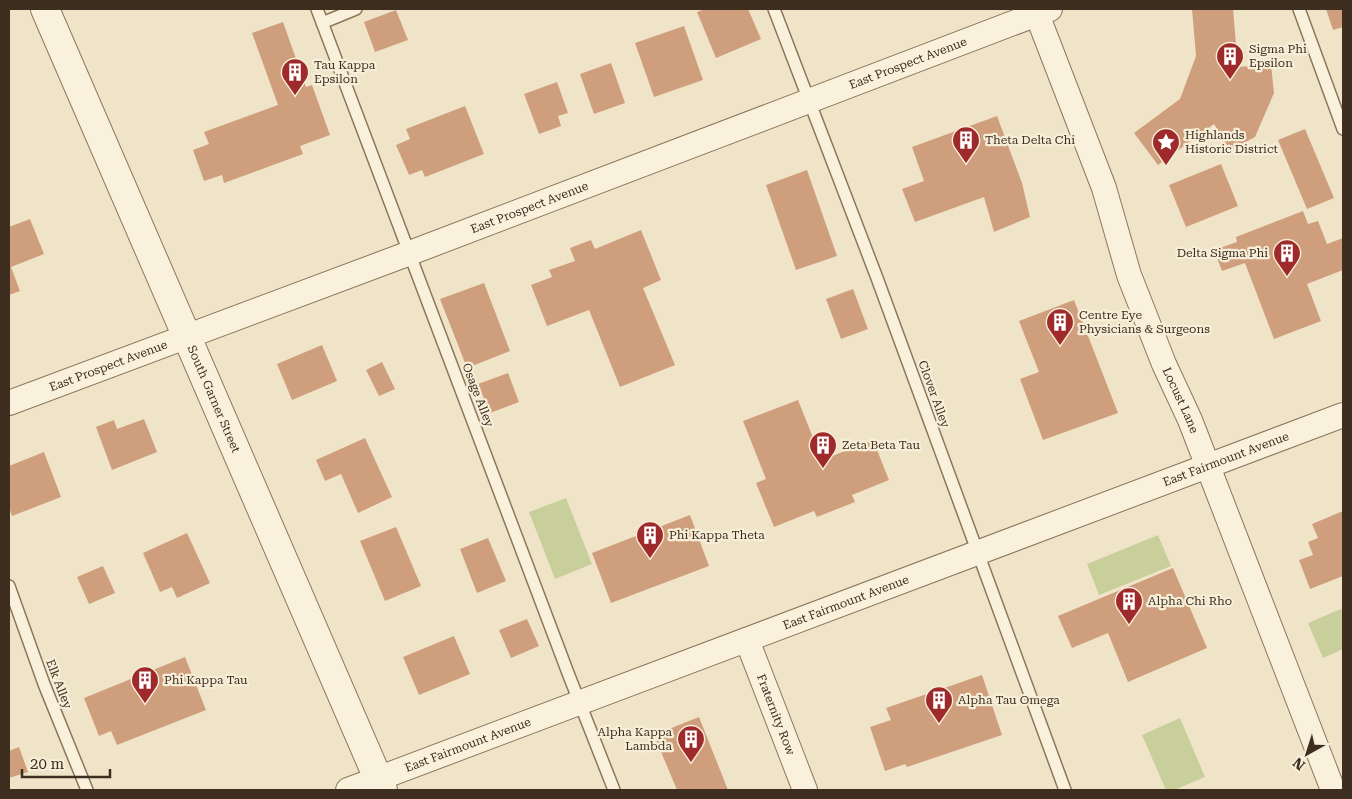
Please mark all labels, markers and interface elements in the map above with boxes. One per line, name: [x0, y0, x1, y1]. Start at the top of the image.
street label: East Prospect Avenue: [847, 34, 969, 92]
building icon: Sigma Phi Epsilon: [1215, 41, 1245, 80]
place label: Sigma Phi Epsilon: [1249, 42, 1307, 70]
building icon: Tau Kappa Epsilon: [280, 57, 310, 96]
place label: Tau Kappa Epsilon: [314, 58, 376, 86]
building icon: Theta Delta Chi: [951, 125, 981, 164]
place icon: Highlands Historic District: [1151, 127, 1181, 166]
place label: Highlands Historic District: [1185, 128, 1279, 156]
place label: Theta Delta Chi: [985, 133, 1075, 147]
street label: East Prospect Avenue: [469, 179, 591, 236]
building icon: Delta Sigma Phi: [1272, 238, 1302, 277]
place label: Delta Sigma Phi: [1177, 246, 1268, 260]
building icon: Centre Eye Physicians & Surgeons: [1045, 307, 1075, 346]
place label: Centre Eye Physicians & Surgeons: [1079, 308, 1210, 336]
street label: East Prospect Avenue: [47, 337, 170, 394]
street label: South Garner Street: [184, 343, 243, 455]
street label: Clover Alley: [915, 359, 953, 430]
street label: Osage Alley: [459, 361, 497, 430]
street label: Locust Lane: [1160, 365, 1202, 436]
street label: East Fairmount Avenue: [1161, 429, 1291, 489]
building icon: Zeta Beta Tau: [808, 430, 838, 469]
place label: Zeta Beta Tau: [842, 438, 920, 452]
building icon: Phi Kappa Theta: [635, 520, 665, 559]
place label: Phi Kappa Theta: [669, 528, 765, 542]
street label: East Fairmount Avenue: [781, 572, 911, 632]
building icon: Alpha Chi Rho: [1114, 586, 1144, 625]
place label: Alpha Chi Rho: [1148, 594, 1232, 608]
street label: Elk Alley: [43, 657, 75, 711]
building icon: Phi Kappa Tau: [130, 665, 160, 704]
street label: Fraternity Row: [754, 672, 798, 757]
place label: Phi Kappa Tau: [164, 673, 248, 687]
building icon: Alpha Tau Omega: [924, 685, 954, 724]
place label: Alpha Tau Omega: [958, 693, 1060, 707]
street label: East Fairmount Avenue: [403, 715, 533, 775]
building icon: Alpha Kappa Lambda: [676, 724, 706, 763]
place label: Alpha Kappa Lambda: [597, 725, 672, 753]
north arrow: [1282, 729, 1332, 779]
scale bar: [22, 746, 110, 778]
text: N: [1289, 754, 1308, 774]
text: 20 m: [30, 755, 65, 773]

